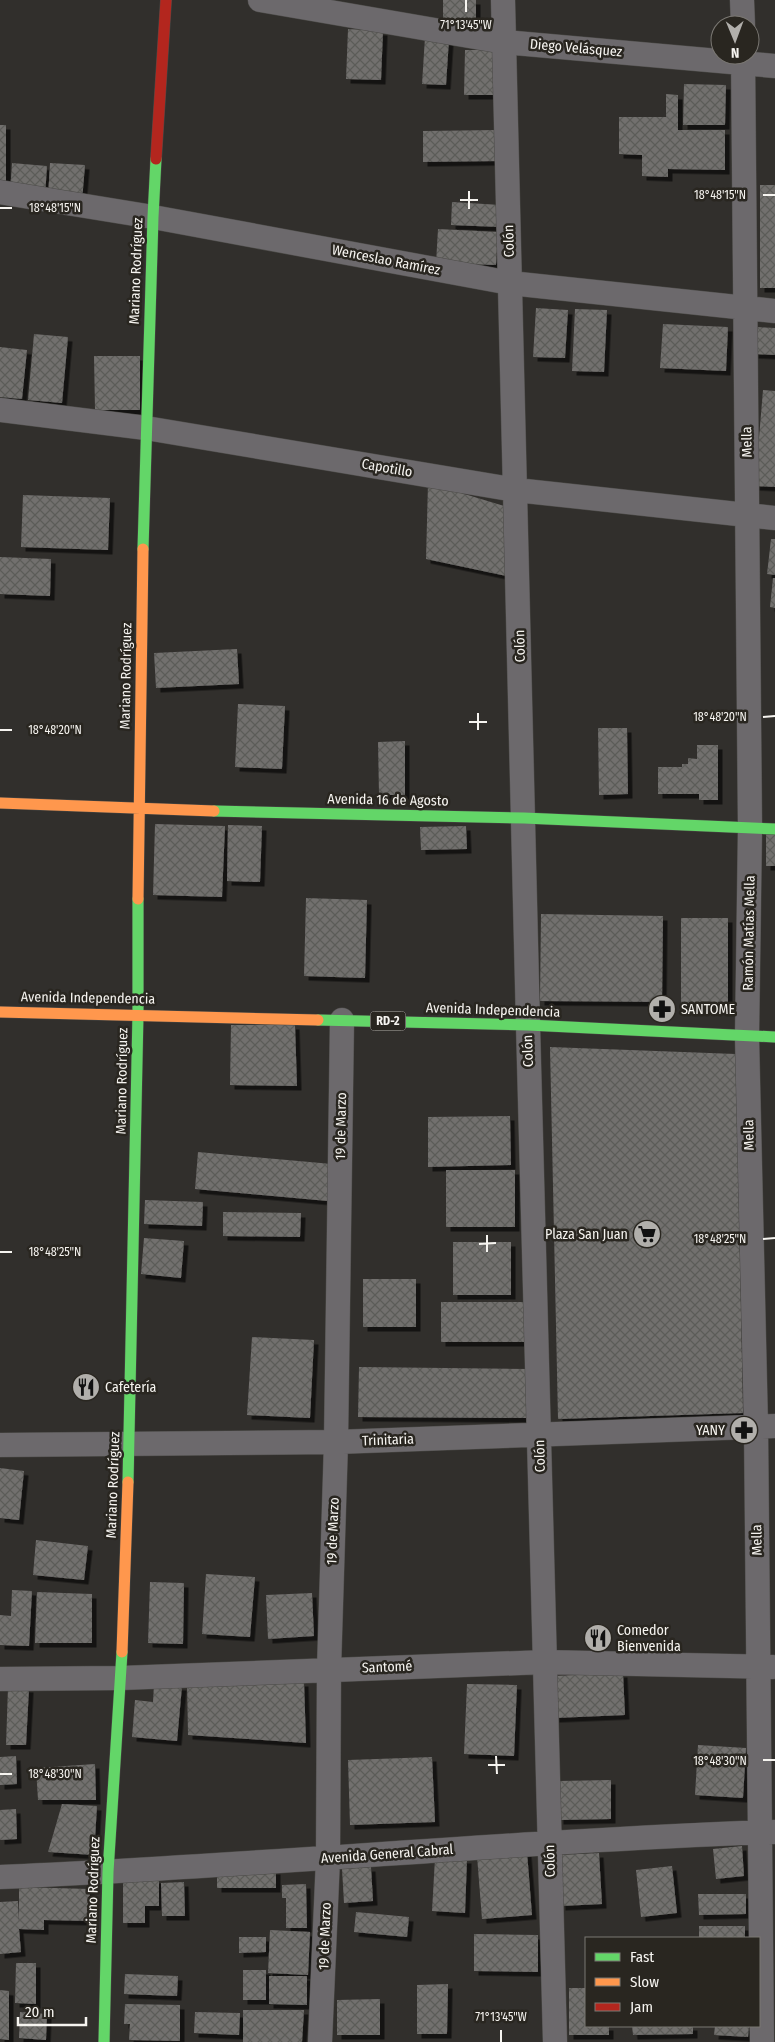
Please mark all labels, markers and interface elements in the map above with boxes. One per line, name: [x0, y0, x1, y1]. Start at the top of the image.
north arrow: [710, 15, 760, 65]
text: 71°13'45"W: [440, 18, 492, 32]
street label: Diego Velásquez: [529, 35, 623, 61]
text: N: [731, 44, 740, 61]
text: 18°48'15"N: [694, 188, 746, 202]
text: 18°48'15"N: [29, 201, 81, 215]
street label: Mariano Rodríguez: [126, 217, 146, 325]
street label: Colón: [500, 225, 518, 257]
street label: Wenceslao Ramírez: [330, 241, 442, 279]
street label: Mella: [738, 426, 756, 458]
street label: Capotillo: [360, 455, 414, 481]
street label: Mariano Rodríguez: [117, 622, 135, 730]
street label: Colón: [511, 630, 529, 662]
text: 18°48'20"N: [693, 710, 747, 724]
text: 18°48'20"N: [28, 723, 82, 737]
street label: Avenida 16 de Agosto: [327, 790, 449, 810]
street label: Ramón Matías Mella: [739, 875, 759, 991]
street label: Avenida Independencia: [21, 988, 155, 1008]
pharmacy icon: SANTOME: [647, 994, 677, 1024]
street label: Avenida Independencia: [426, 999, 561, 1021]
place label: SANTOME: [681, 1001, 735, 1018]
road number: RD-2: [370, 1011, 406, 1030]
street label: Mariano Rodríguez: [113, 1027, 131, 1135]
street label: Colón: [519, 1034, 537, 1068]
street label: 19 de Marzo: [332, 1092, 350, 1160]
street label: Mella: [740, 1119, 758, 1151]
supermarket icon: Plaza San Juan: [632, 1219, 662, 1249]
place label: Plaza San Juan: [545, 1226, 628, 1243]
text: 18°48'25"N: [694, 1232, 746, 1246]
text: 18°48'25"N: [29, 1245, 81, 1259]
restaurant icon: Cafetería: [71, 1372, 101, 1402]
place label: Cafetería: [105, 1379, 157, 1396]
pharmacy icon: YANY: [729, 1415, 759, 1445]
place label: YANY: [696, 1422, 725, 1439]
street label: Mariano Rodríguez: [103, 1431, 123, 1539]
street label: Trinitaria: [362, 1431, 414, 1449]
street label: Colón: [531, 1440, 549, 1472]
street label: 19 de Marzo: [323, 1497, 343, 1565]
street label: Mella: [748, 1524, 766, 1556]
place label: Comedor Bienvenida: [617, 1622, 681, 1655]
restaurant icon: Comedor Bienvenida: [583, 1623, 613, 1653]
street label: Santomé: [361, 1658, 413, 1676]
text: 18°48'30"N: [693, 1754, 747, 1768]
text: 18°48'30"N: [28, 1767, 82, 1781]
street label: Mariano Rodríguez: [83, 1836, 103, 1944]
street label: Avenida General Cabral: [320, 1841, 454, 1867]
street label: Colón: [541, 1845, 559, 1877]
street label: 19 de Marzo: [315, 1902, 335, 1970]
legend: [585, 1937, 760, 2027]
text: Fast: [630, 1948, 654, 1966]
text: Slow: [630, 1973, 659, 1991]
scale bar: [18, 1994, 85, 2026]
text: Jam: [630, 1998, 653, 2016]
text: 20 m: [25, 2003, 55, 2021]
text: 71°13'45"W: [475, 2010, 527, 2024]

